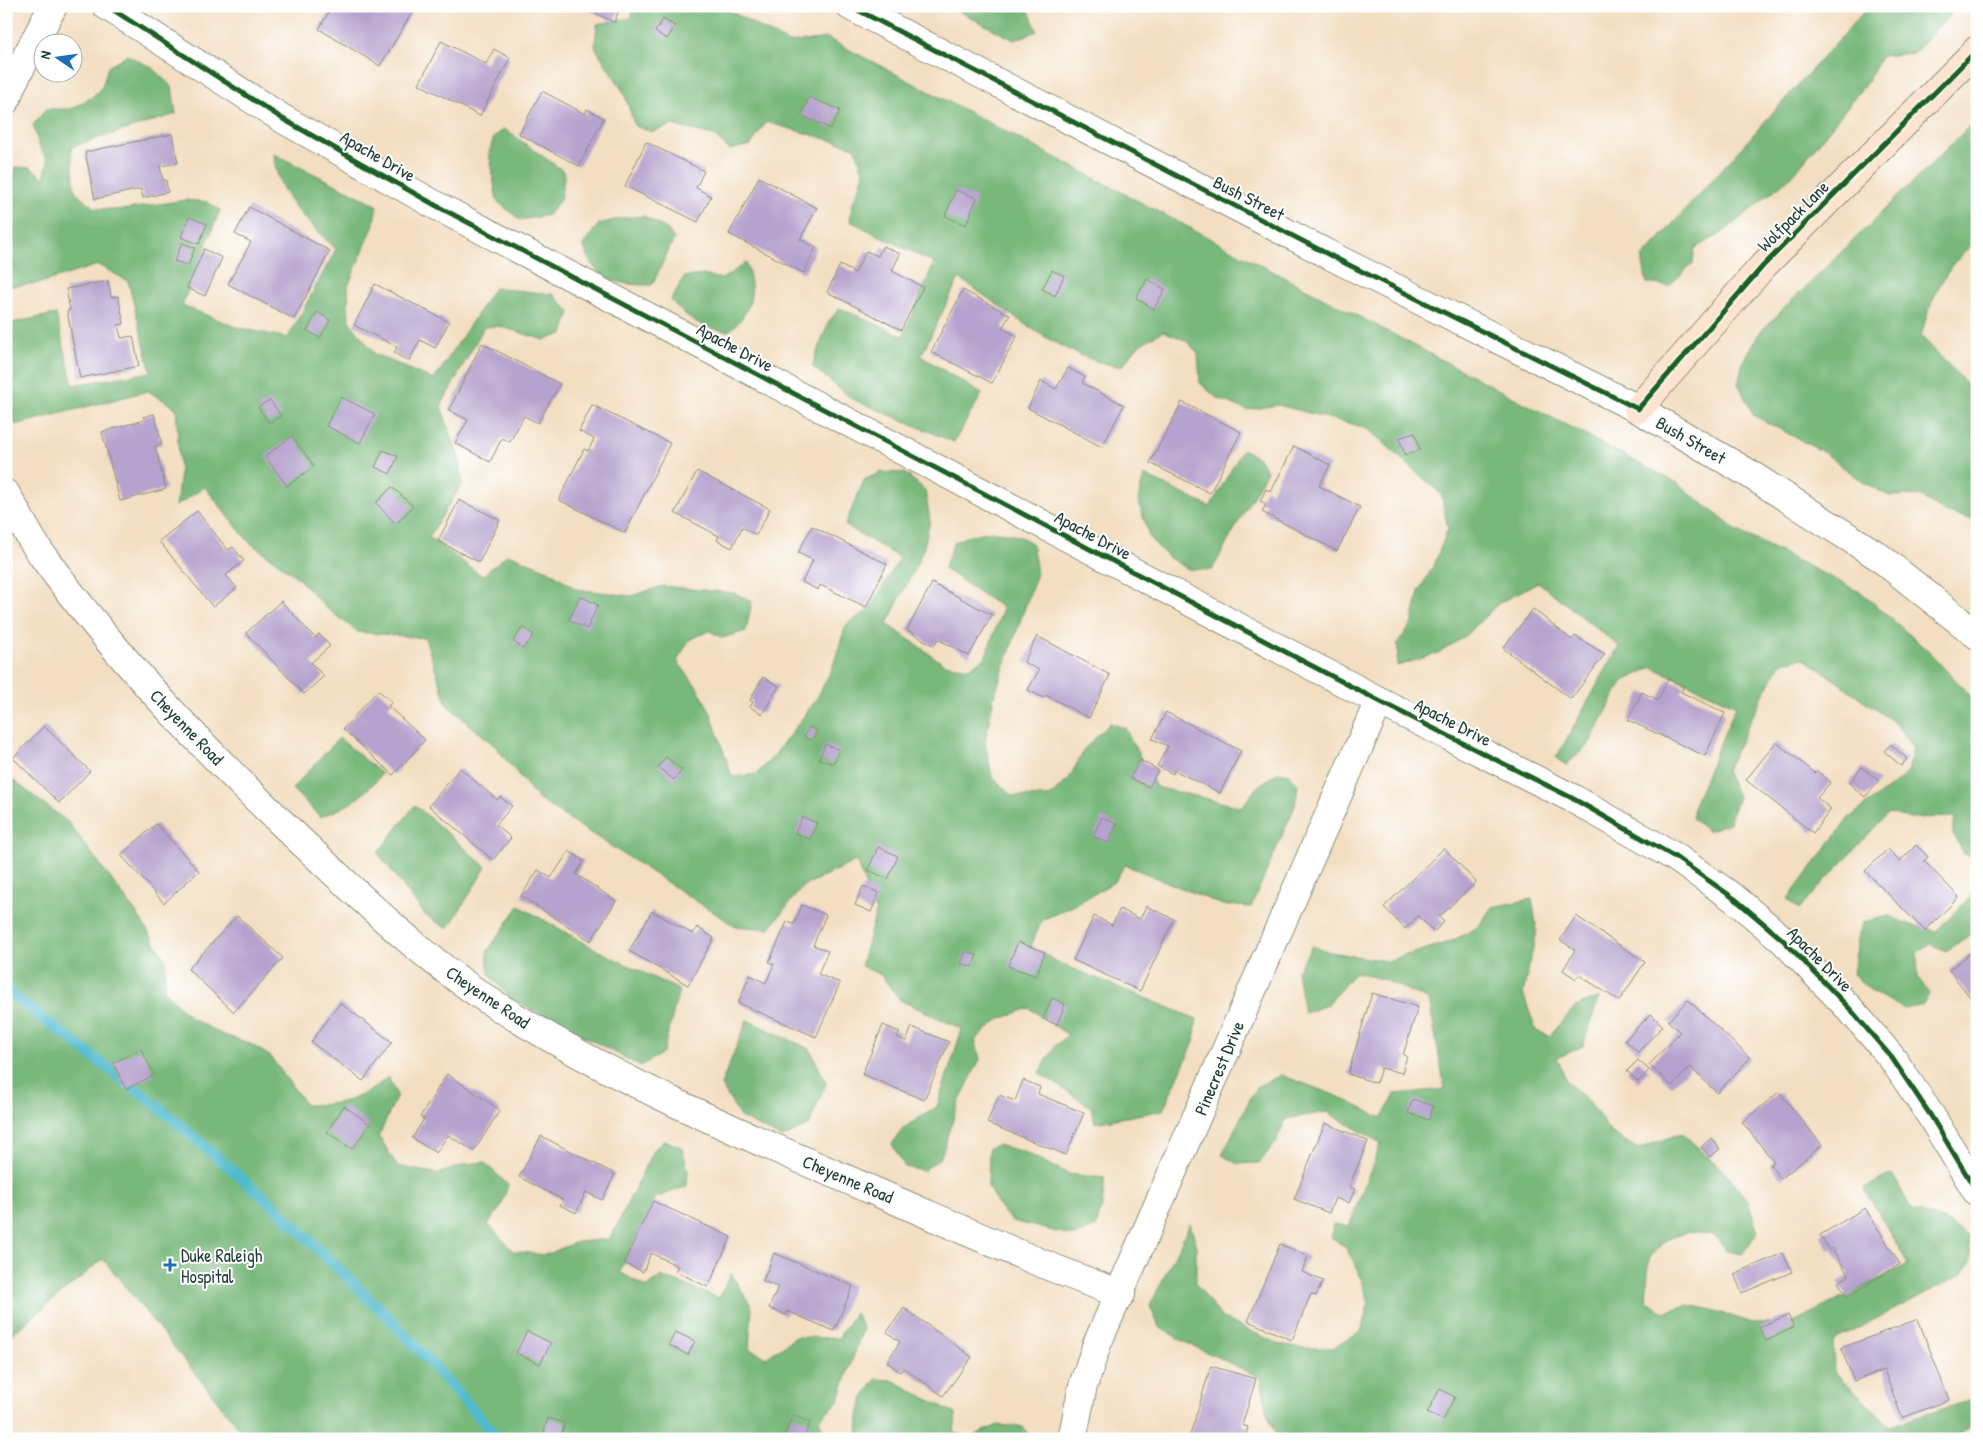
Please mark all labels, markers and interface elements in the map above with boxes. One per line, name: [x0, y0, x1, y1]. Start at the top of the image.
north arrow: [32, 32, 82, 82]
text: N: [35, 49, 55, 61]
street label: Apache Drive: [336, 124, 420, 188]
street label: Bush Street: [1209, 169, 1290, 227]
street label: Wolfpack Lane: [1752, 175, 1834, 257]
street label: Apache Drive: [692, 316, 778, 378]
street label: Bush Street: [1651, 410, 1731, 470]
street label: Apache Drive: [1050, 504, 1136, 566]
street label: Cheyenne Road: [145, 684, 229, 770]
street label: Apache Drive: [1410, 692, 1496, 752]
street label: Apache Drive: [1782, 921, 1858, 997]
street label: Cheyenne Road: [441, 960, 535, 1034]
street label: Pinecrest Drive: [1188, 1017, 1250, 1119]
street label: Cheyenne Road: [799, 1149, 897, 1209]
place label: Duke Raleigh Hospital: [181, 1243, 263, 1289]
marker: Duke Raleigh Hospital: [163, 1258, 177, 1272]

